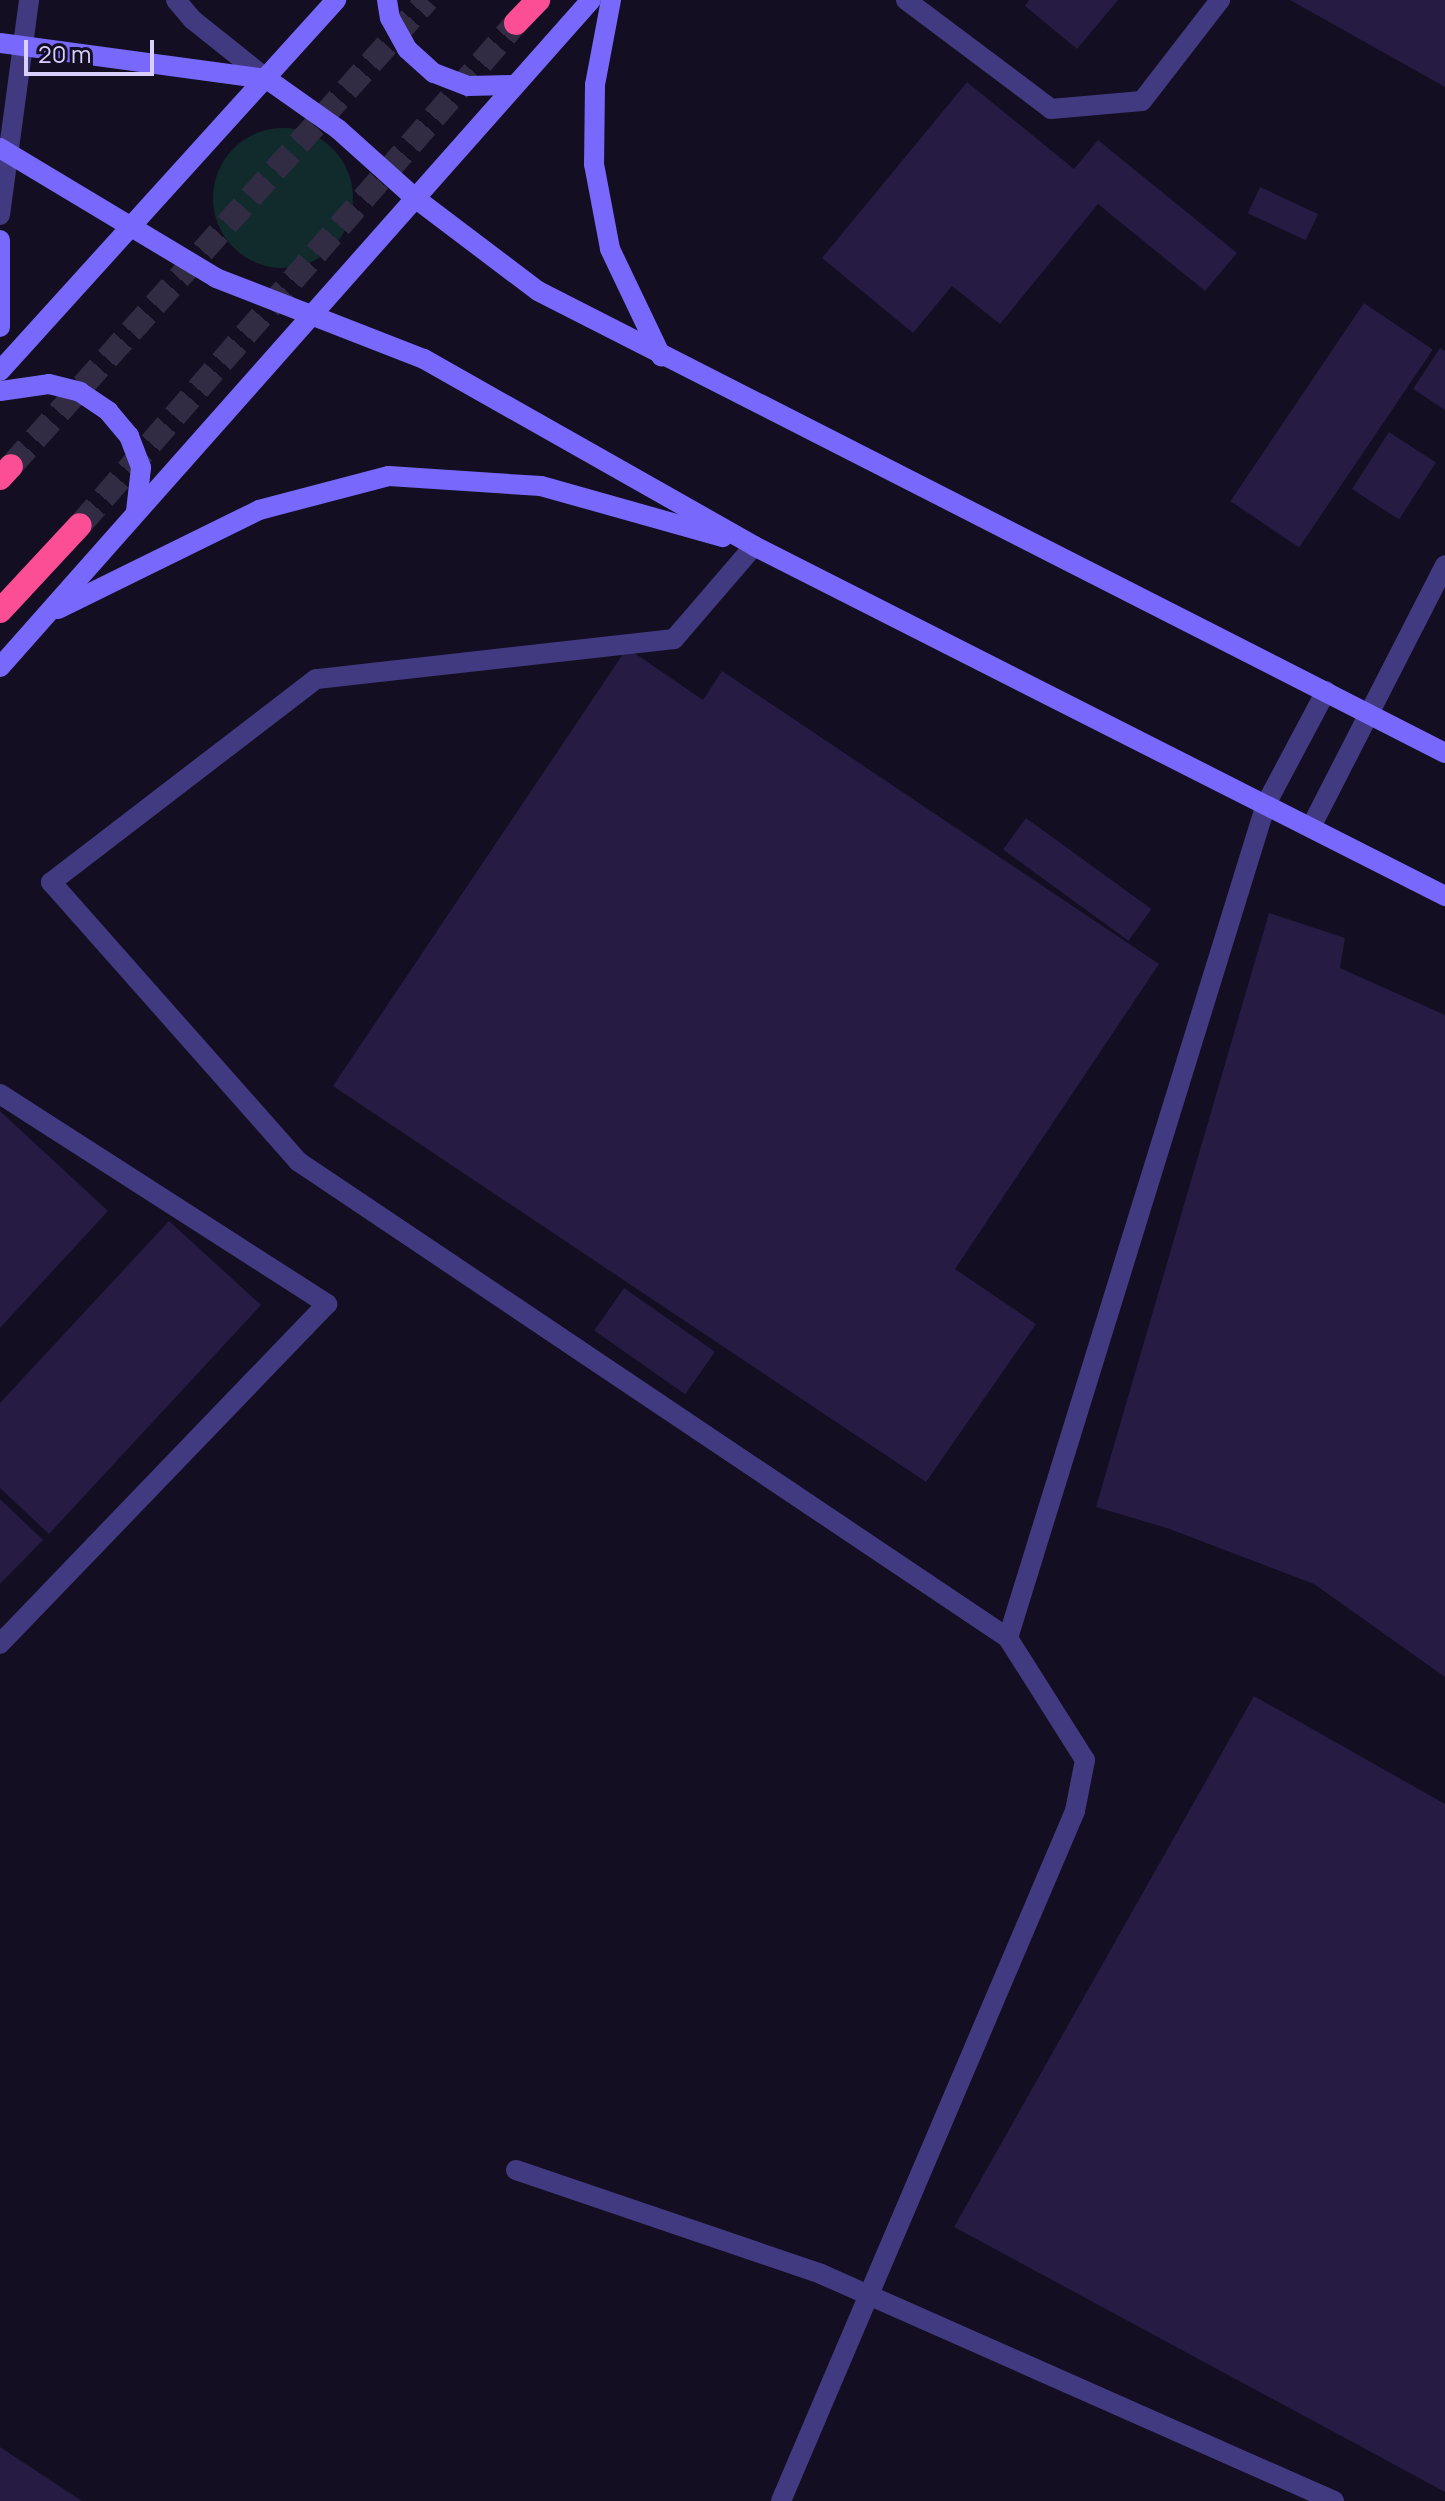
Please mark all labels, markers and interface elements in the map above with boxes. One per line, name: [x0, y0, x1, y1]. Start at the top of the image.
scale bar: [28, 24, 158, 74]
text: 20 m: [38, 37, 91, 70]

